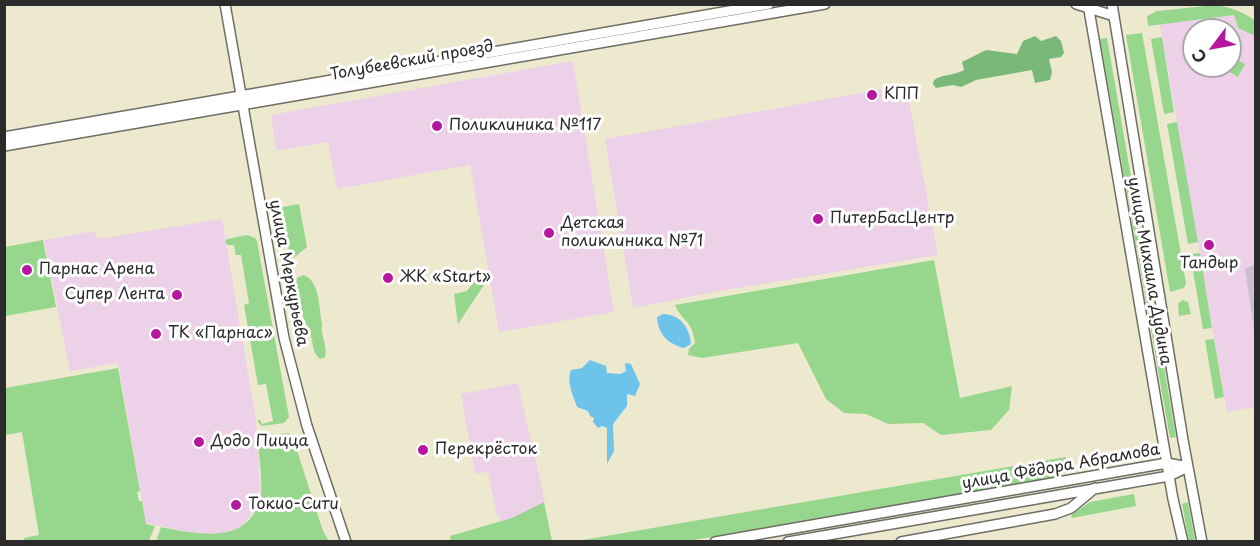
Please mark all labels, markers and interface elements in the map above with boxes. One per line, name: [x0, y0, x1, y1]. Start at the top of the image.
north arrow: [1182, 18, 1242, 78]
street label: Толубеевский проезд: [329, 37, 495, 85]
text: С: [1185, 45, 1212, 68]
place label: КПП: [884, 85, 919, 105]
marker: КПП: [865, 88, 879, 102]
place label: Поликлиника №117: [449, 116, 601, 136]
marker: Поликлиника №117: [430, 119, 444, 133]
street label: улица Михаила Дудина: [1123, 176, 1175, 366]
street label: улица Меркурьева: [264, 198, 312, 348]
place label: ПитерБасЦентр: [830, 209, 954, 229]
marker: ПитерБасЦентр: [811, 212, 825, 226]
place label: Детская поликлиника №71: [561, 214, 703, 252]
marker: Детская поликлиника №71: [542, 226, 556, 240]
marker: Тандыр: [1202, 238, 1216, 252]
place label: Тандыр: [1180, 254, 1238, 274]
place label: Парнас Арена: [39, 260, 155, 280]
marker: Парнас Арена: [20, 263, 34, 277]
place label: ЖК «Start»: [400, 268, 491, 288]
marker: ЖК «Start»: [381, 271, 395, 285]
place label: Супер Лента: [65, 285, 165, 305]
marker: Супер Лента: [170, 288, 184, 302]
place label: ТК «Парнас»: [168, 324, 273, 344]
marker: ТК «Парнас»: [149, 327, 163, 341]
place label: Додо Пицца: [211, 432, 309, 452]
marker: Додо Пицца: [192, 435, 206, 449]
place label: Перекрёсток: [435, 440, 537, 460]
street label: улица Фёдора Абрамова: [961, 440, 1161, 494]
marker: Перекрёсток: [416, 443, 430, 457]
place label: Токио-Сити: [248, 495, 339, 515]
marker: Токио-Сити: [229, 498, 243, 512]

